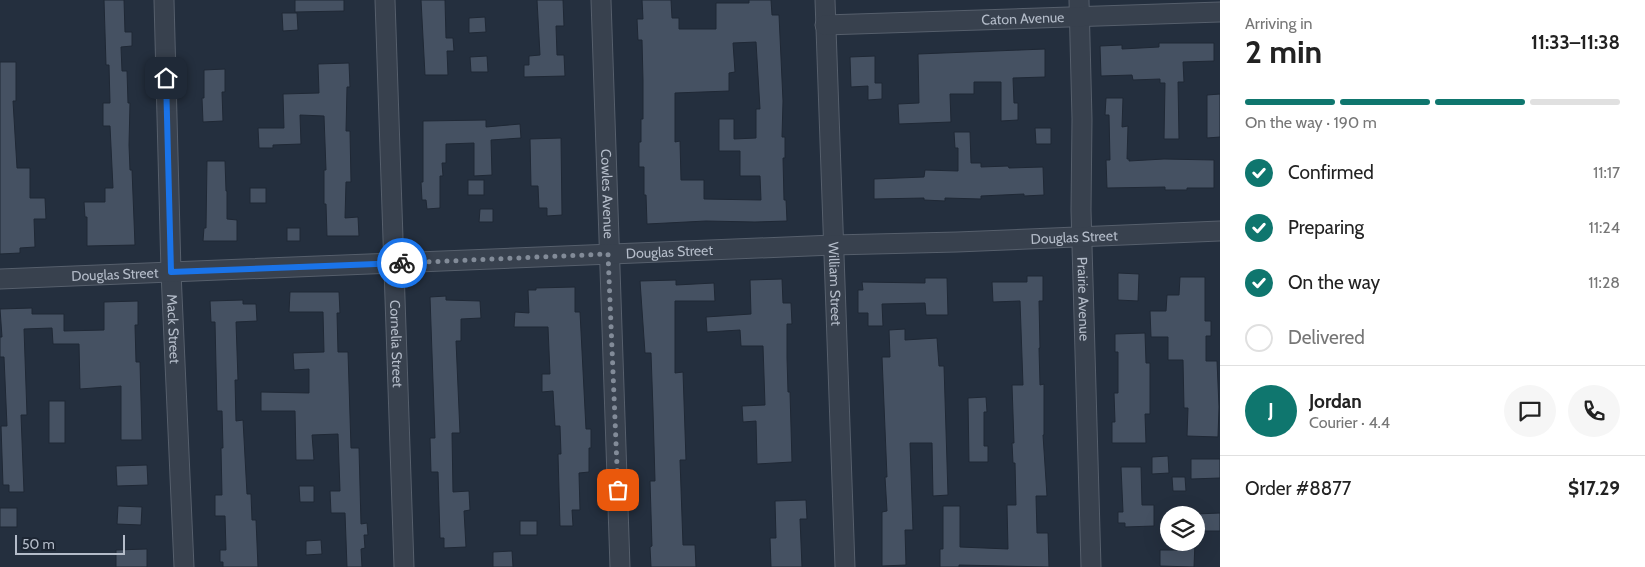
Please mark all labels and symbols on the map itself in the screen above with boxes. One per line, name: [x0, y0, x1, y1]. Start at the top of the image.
street label: Caton Avenue: [981, 8, 1065, 29]
pin: [145, 57, 187, 99]
street label: Cowles Avenue: [597, 149, 618, 239]
street label: Douglas Street: [1030, 226, 1118, 248]
courier: [377, 238, 427, 288]
street label: Douglas Street: [626, 241, 714, 262]
street label: William Street: [825, 242, 845, 326]
street label: Prairie Avenue: [1073, 257, 1094, 341]
street label: Douglas Street: [71, 264, 159, 285]
street label: Mack Street: [163, 294, 184, 364]
street label: Cornelia Street: [386, 300, 407, 388]
pin: [597, 469, 639, 511]
scale bar: [15, 532, 125, 555]

